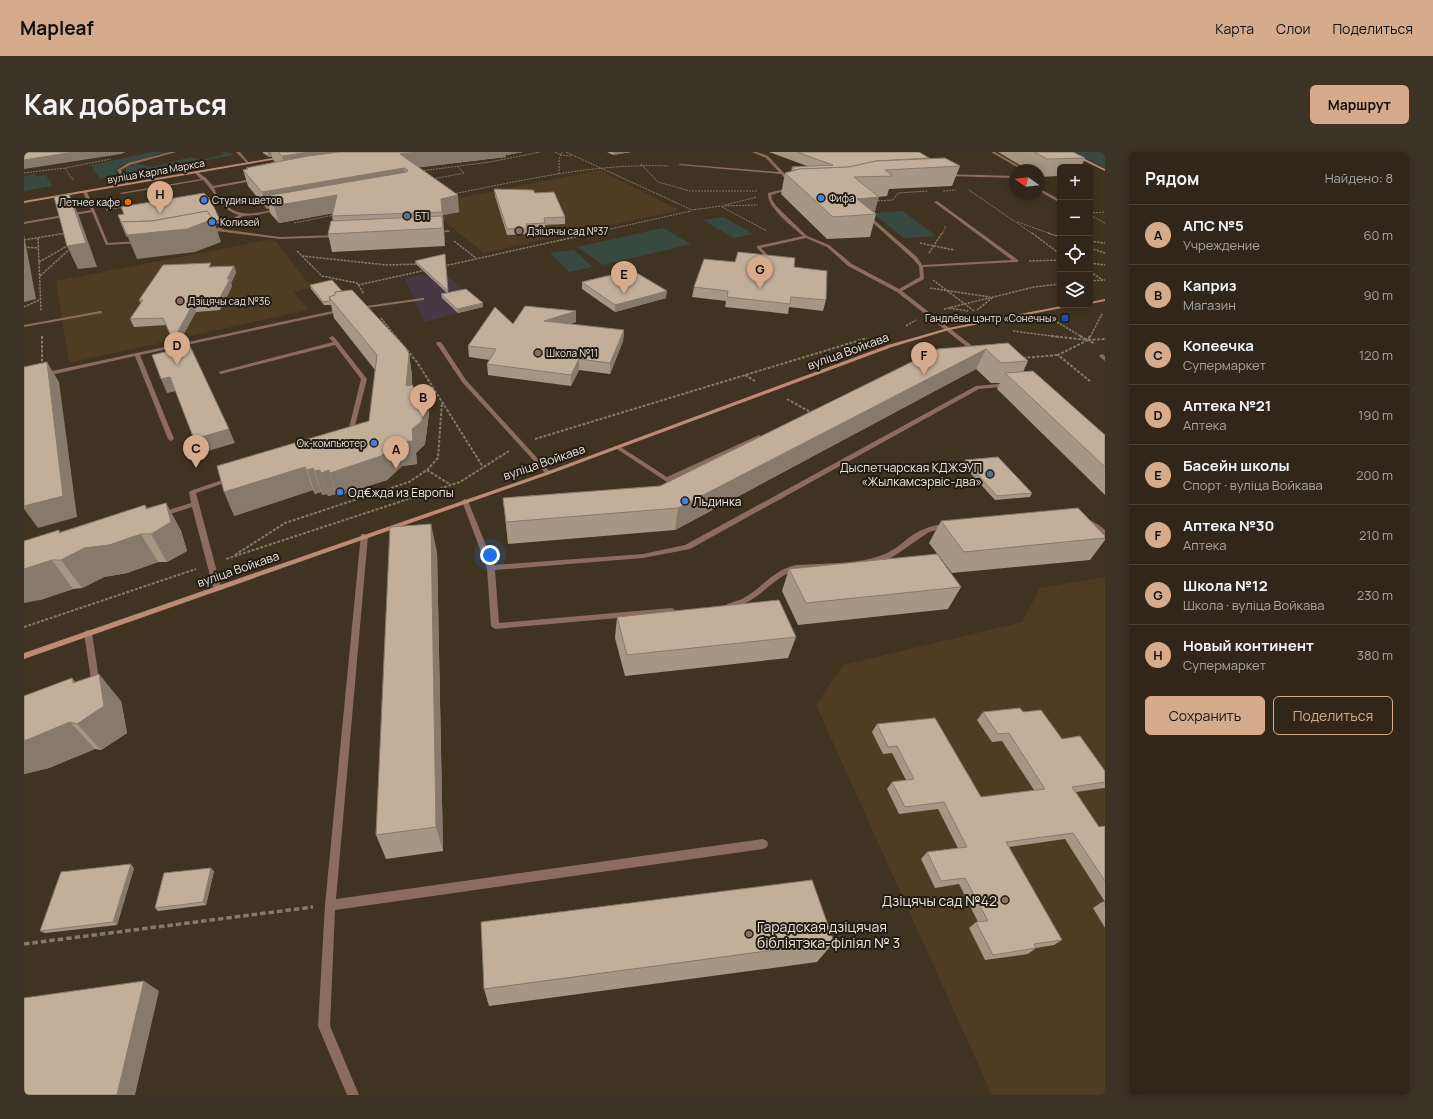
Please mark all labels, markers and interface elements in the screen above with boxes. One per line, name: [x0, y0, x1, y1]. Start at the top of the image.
text: Mapleaf: [20, 15, 94, 41]
text: Карта: [1215, 19, 1254, 38]
text: Слои: [1276, 19, 1310, 38]
text: Поделиться: [1332, 19, 1413, 38]
text: Как добраться: [24, 85, 227, 123]
button: Маршрут: [1310, 85, 1409, 124]
street label: вуліца Карла Маркса: [106, 156, 206, 186]
north arrow: [1009, 164, 1045, 200]
map controls: [1057, 164, 1093, 308]
button: +: [1057, 164, 1093, 200]
text: Рядом: [1145, 167, 1199, 190]
text: Найдено: 8: [1325, 169, 1393, 187]
pin: H: [147, 181, 173, 214]
place label: Фифа: [829, 191, 855, 205]
place label: Студия цветов: [212, 193, 283, 207]
marker: Фифа: [816, 193, 826, 203]
place label: Летнее кафе: [59, 195, 120, 209]
marker: Студия цветов: [199, 195, 209, 205]
marker: Летнее кафе: [123, 197, 133, 207]
button: −: [1057, 200, 1093, 236]
place label: БТІ: [415, 209, 429, 223]
marker: БТІ: [402, 211, 412, 221]
place label: Колизей: [220, 215, 260, 229]
text: АПС №5: [1183, 215, 1244, 236]
marker: Колизей: [207, 217, 217, 227]
place label: Дзіцячы сад №37: [527, 224, 608, 238]
marker: Дзіцячы сад №37: [514, 226, 524, 236]
text: A: [1154, 226, 1162, 244]
text: 60 m: [1363, 226, 1393, 244]
button: locate: [1057, 236, 1093, 272]
text: Учреждение: [1183, 236, 1260, 254]
pin: G: [747, 256, 773, 289]
pin: E: [611, 261, 637, 294]
button: layers: [1057, 272, 1093, 308]
text: Каприз: [1183, 275, 1237, 296]
text: B: [1154, 286, 1162, 304]
text: 90 m: [1363, 286, 1393, 304]
place label: Дзіцячы сад №36: [188, 294, 270, 308]
marker: Дзіцячы сад №36: [175, 296, 185, 306]
text: Магазин: [1183, 296, 1236, 314]
place label: Гандлёвы цэнтр «Сонечны»: [925, 311, 1057, 325]
marker: Гандлёвы цэнтр «Сонечны»: [1060, 313, 1070, 323]
street label: вуліца Войкава: [805, 328, 891, 374]
pin: D: [164, 332, 190, 365]
text: Копеечка: [1183, 335, 1254, 356]
pin: F: [911, 342, 937, 375]
place label: Школа №11: [546, 346, 598, 360]
text: C: [1153, 346, 1163, 364]
text: 120 m: [1359, 346, 1393, 364]
marker: Школа №11: [533, 348, 543, 358]
text: Супермаркет: [1183, 356, 1266, 374]
pin: B: [410, 384, 436, 417]
text: Аптека №21: [1183, 395, 1271, 416]
text: D: [1153, 406, 1163, 424]
text: 190 m: [1358, 406, 1393, 424]
text: Аптека: [1183, 416, 1227, 434]
pin: C: [183, 435, 209, 468]
place label: Ок-компьютер: [297, 436, 366, 450]
pin: A: [383, 436, 409, 469]
marker: Ок-компьютер: [369, 438, 379, 448]
street label: вуліца Войкава: [501, 440, 587, 484]
text: Басейн школы: [1183, 455, 1290, 476]
place label: Дыспетчарская КДЖЭУП «Жылкамсэрвіс-два»: [840, 459, 982, 490]
text: E: [1154, 466, 1162, 484]
text: 200 m: [1356, 466, 1393, 484]
marker: Дыспетчарская КДЖЭУП «Жылкамсэрвіс-два»: [985, 469, 995, 479]
text: Спорт · вуліца Войкава: [1183, 476, 1323, 494]
place label: Од€жда из Европы: [348, 484, 454, 501]
marker: Од€жда из Европы: [335, 487, 345, 497]
place label: Льдинка: [693, 493, 742, 510]
marker: Льдинка: [680, 496, 690, 506]
text: Аптека №30: [1183, 515, 1274, 536]
text: F: [1155, 526, 1161, 544]
text: 210 m: [1359, 526, 1393, 544]
text: Аптека: [1183, 536, 1227, 554]
your location: [480, 545, 500, 565]
street label: вуліца Войкава: [195, 547, 281, 591]
text: Школа №12: [1183, 575, 1268, 596]
text: G: [1153, 586, 1163, 604]
text: 230 m: [1357, 586, 1393, 604]
text: Школа · вуліца Войкава: [1183, 596, 1324, 614]
text: Новый континент: [1183, 635, 1314, 656]
text: H: [1153, 646, 1163, 664]
text: 380 m: [1357, 646, 1393, 664]
text: Супермаркет: [1183, 656, 1266, 674]
button: Сохранить: [1145, 696, 1265, 735]
button: Поделиться: [1273, 696, 1393, 735]
place label: Дзіцячы сад №42: [882, 891, 997, 910]
marker: Дзіцячы сад №42: [1000, 895, 1010, 905]
place label: Гарадская дзіцячая бібліятэка-філіял № 3: [757, 917, 900, 952]
marker: Гарадская дзіцячая бібліятэка-філіял № 3: [744, 929, 754, 939]

